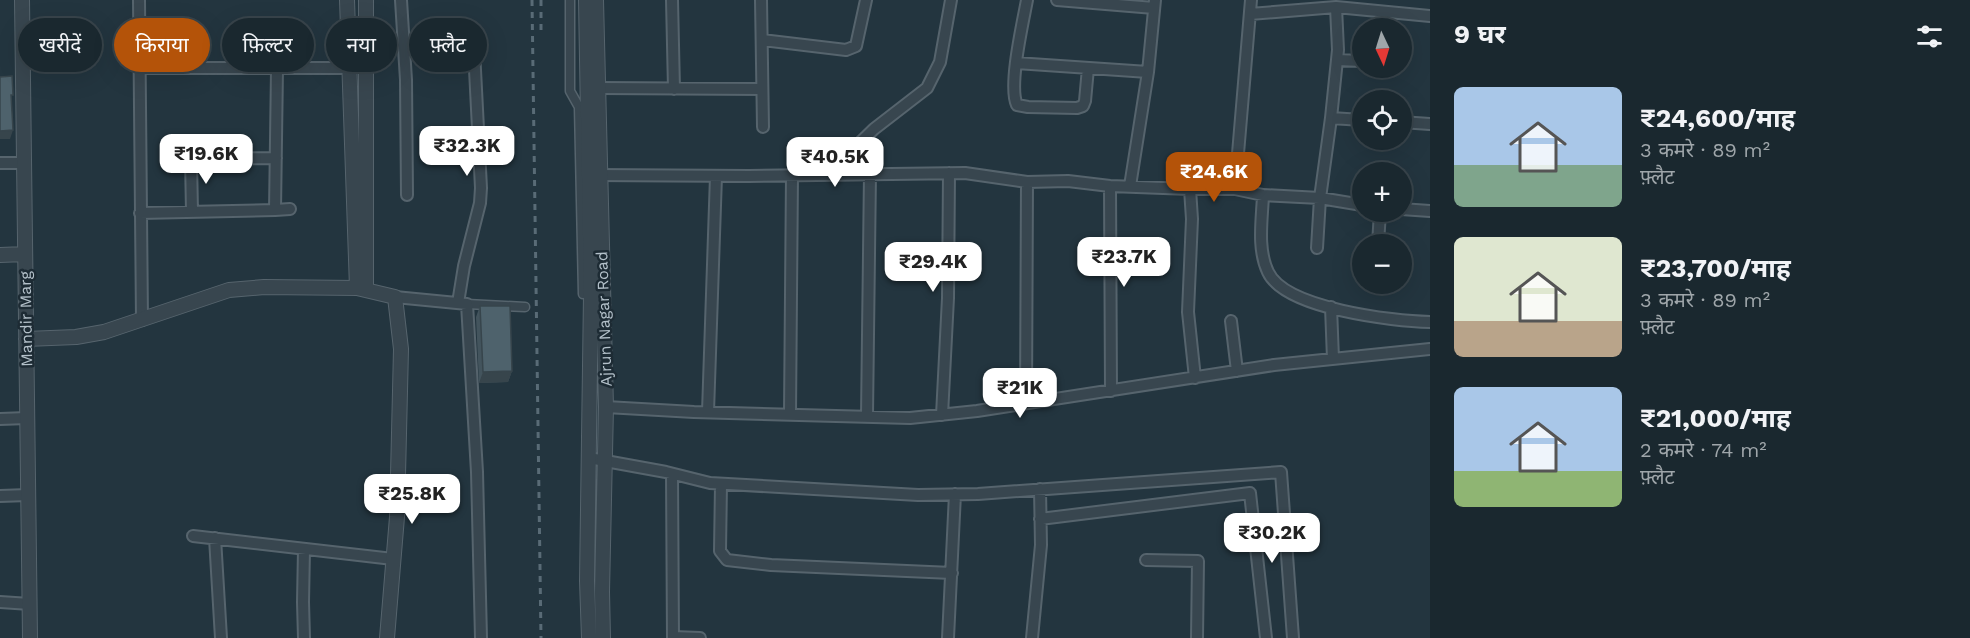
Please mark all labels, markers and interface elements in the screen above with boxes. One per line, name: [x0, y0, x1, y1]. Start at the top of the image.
chip: खरीदें: [18, 18, 102, 72]
chip: किराया: [114, 18, 210, 72]
chip: फ़िल्टर: [222, 18, 314, 72]
chip: नया: [326, 18, 397, 72]
chip: फ़्लैट: [409, 18, 487, 72]
north arrow: [1352, 18, 1412, 78]
map controls: [1352, 18, 1412, 294]
text: 9 घर: [1454, 19, 1506, 49]
icon: filters: [1913, 20, 1946, 53]
button: locate: [1352, 90, 1412, 150]
text: ₹24,600/माह: [1640, 103, 1795, 133]
icon: home: [1502, 111, 1574, 183]
pin: ₹32.3K: [418, 126, 516, 177]
text: ₹32.3K: [433, 133, 501, 157]
pin: ₹19.6K: [157, 134, 255, 185]
pin: ₹40.5K: [786, 137, 884, 188]
text: 3 कमरे · 89 m²: [1640, 138, 1770, 162]
text: ₹19.6K: [174, 141, 238, 165]
text: ₹40.5K: [801, 144, 869, 168]
pin: ₹24.6K: [1165, 152, 1263, 203]
text: ₹24.6K: [1180, 159, 1248, 183]
button: +: [1352, 162, 1412, 222]
text: फ़्लैट: [1640, 165, 1675, 189]
button: −: [1352, 234, 1412, 294]
pin: ₹23.7K: [1075, 237, 1173, 288]
pin: ₹29.4K: [884, 242, 982, 293]
text: ₹23.7K: [1091, 244, 1157, 268]
text: ₹29.4K: [899, 249, 967, 273]
street label: Ajrun Nagar Road: [592, 251, 616, 387]
text: ₹23,700/माह: [1640, 253, 1791, 283]
icon: home: [1502, 261, 1574, 333]
street label: Mandir Marg: [16, 271, 36, 367]
text: 3 कमरे · 89 m²: [1640, 288, 1770, 312]
text: फ़्लैट: [1640, 315, 1675, 339]
pin: ₹21K: [984, 368, 1056, 419]
text: ₹21K: [997, 375, 1043, 399]
text: ₹21,000/माह: [1640, 403, 1791, 433]
icon: home: [1502, 411, 1574, 483]
text: 2 कमरे · 74 m²: [1640, 438, 1767, 462]
text: फ़्लैट: [1640, 465, 1675, 489]
pin: ₹25.8K: [363, 474, 461, 525]
text: ₹25.8K: [378, 481, 446, 505]
pin: ₹30.2K: [1223, 513, 1321, 564]
text: ₹30.2K: [1238, 520, 1306, 544]

